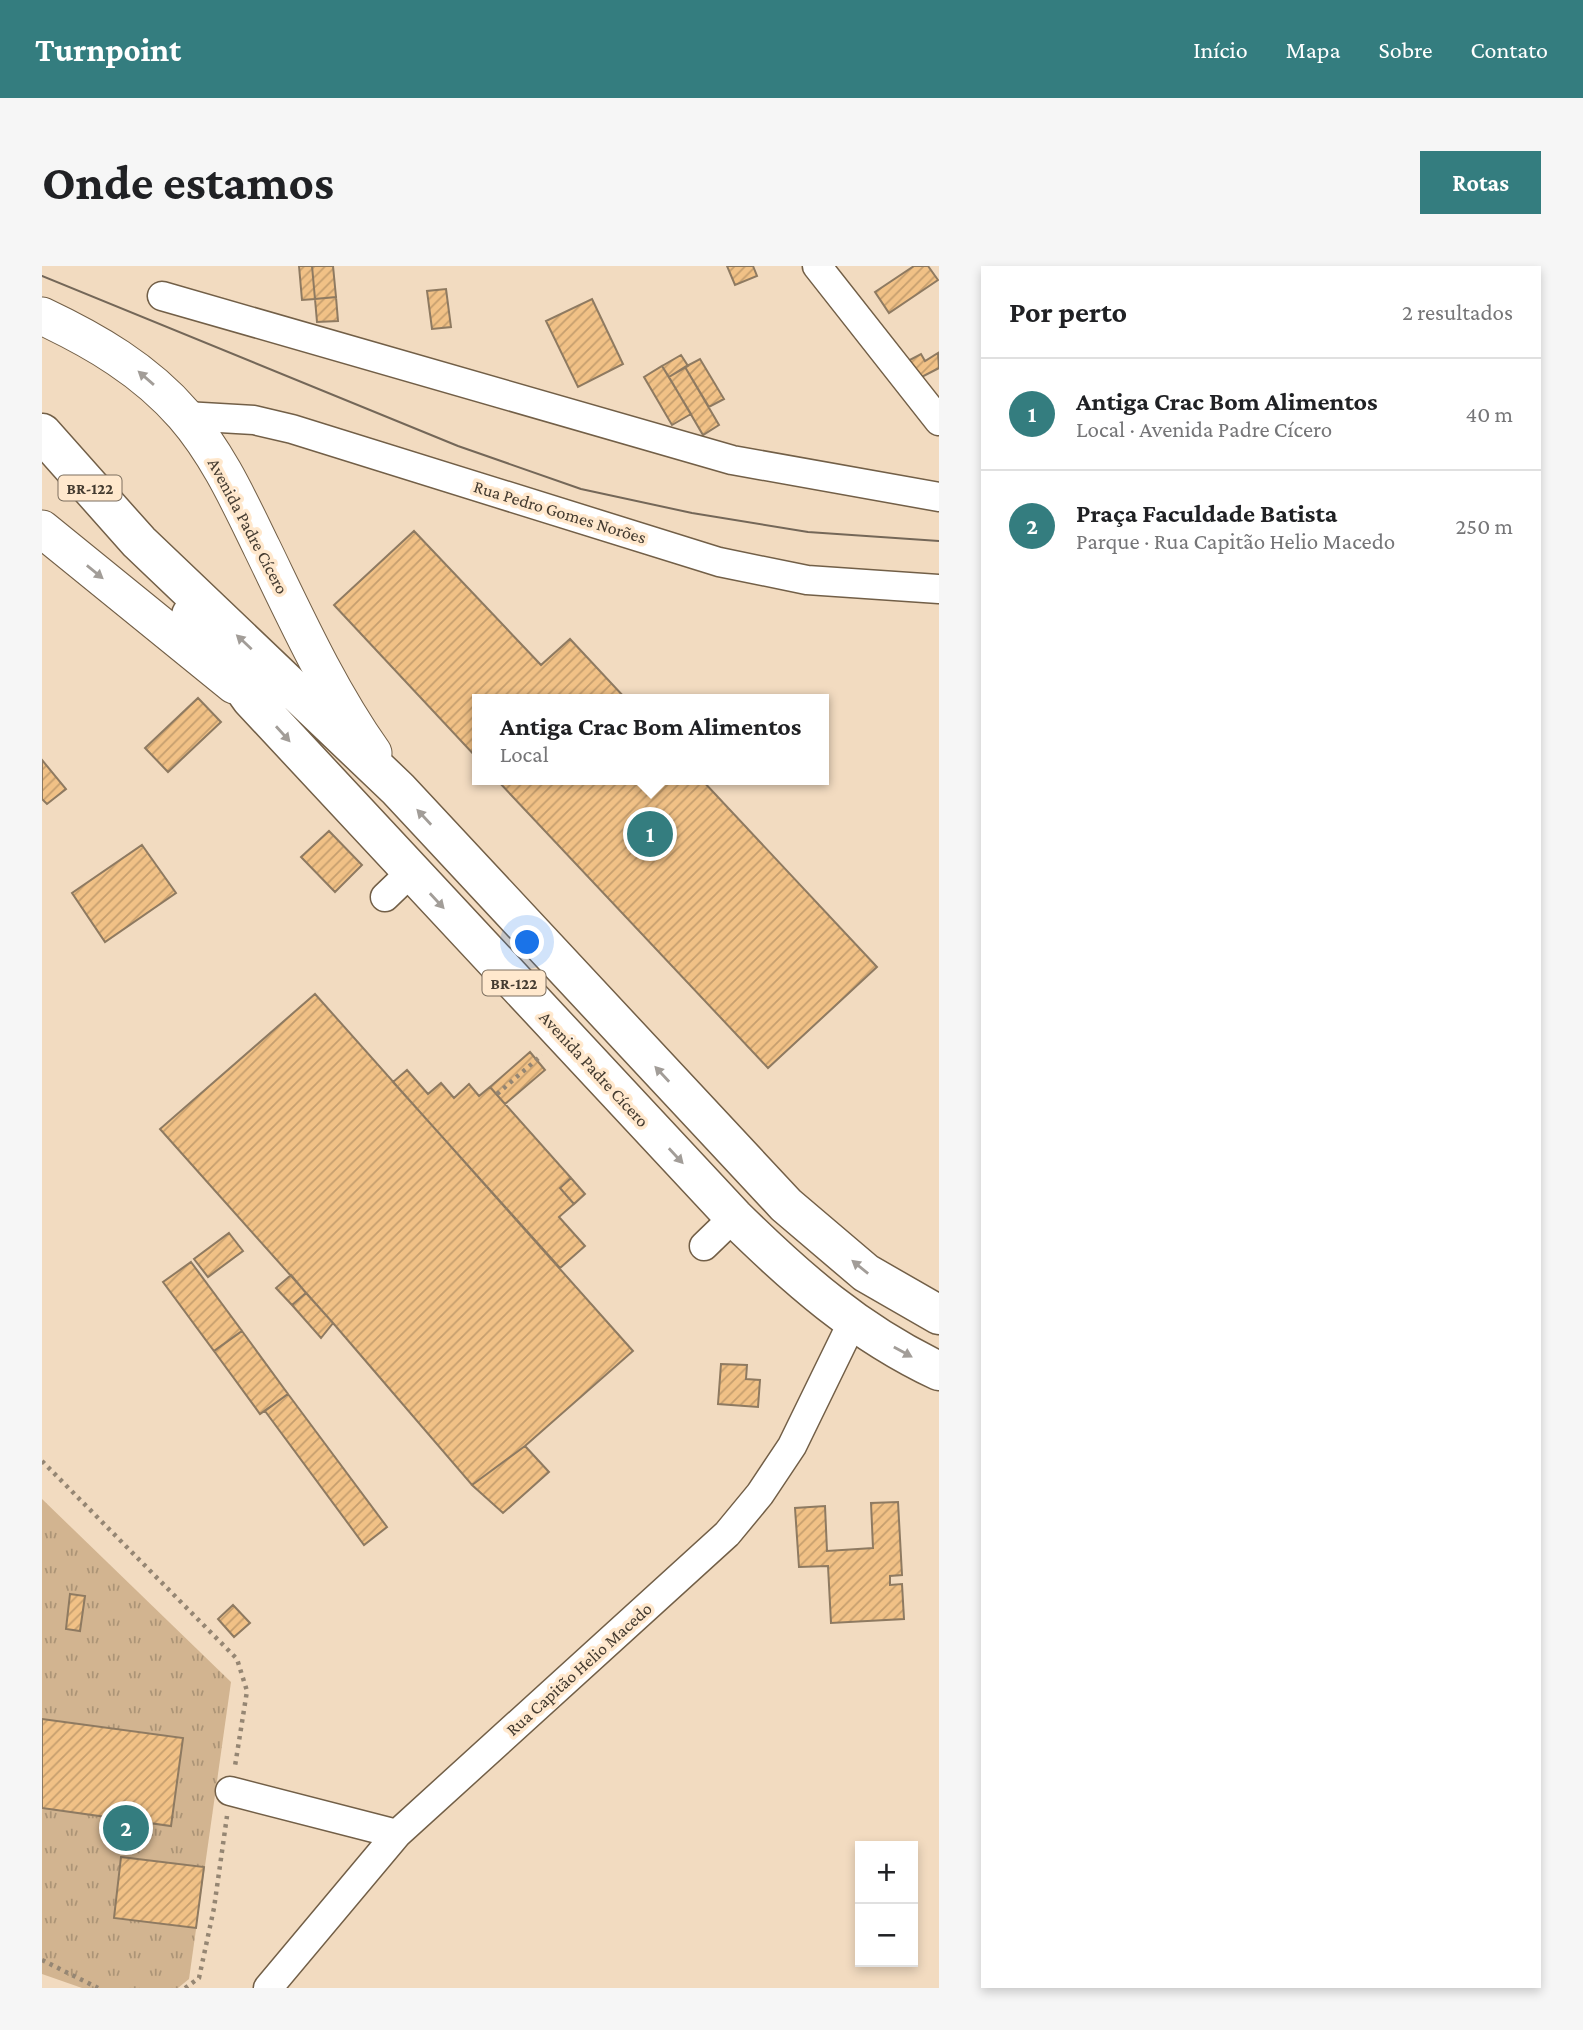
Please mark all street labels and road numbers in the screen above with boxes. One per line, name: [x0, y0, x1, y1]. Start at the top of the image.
street label: Avenida Padre Cícero: [204, 455, 292, 597]
road number: BR-122: [58, 476, 122, 500]
street label: Rua Pedro Gomes Norões: [471, 476, 649, 548]
road number: BR-122: [482, 970, 546, 996]
street label: Avenida Padre Cícero: [535, 1007, 653, 1131]
street label: Rua Capitão Helio Macedo: [502, 1598, 656, 1740]

